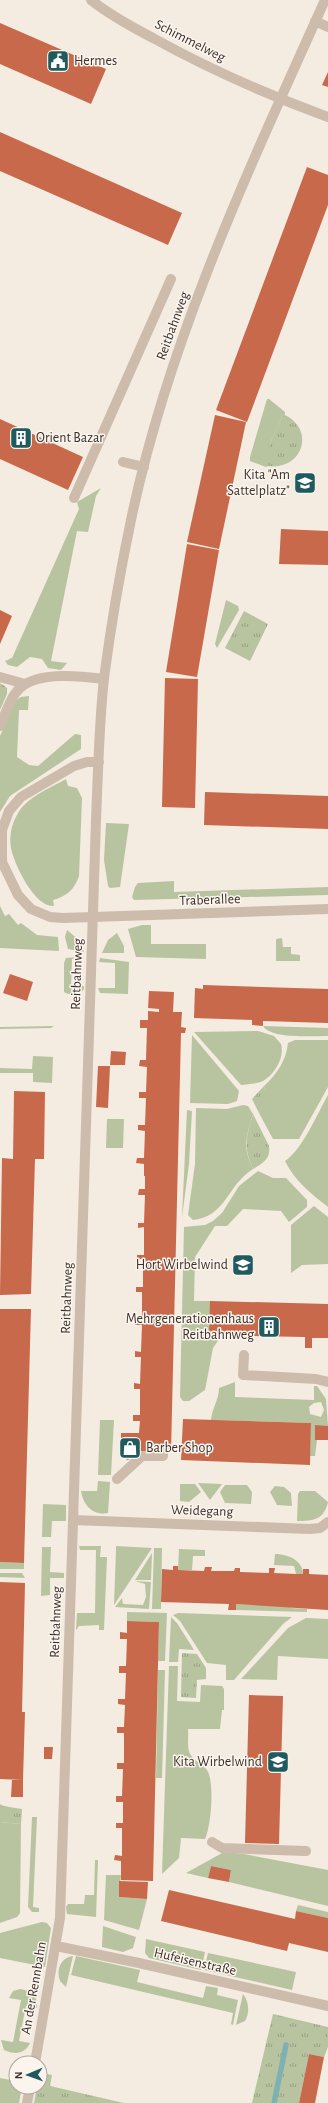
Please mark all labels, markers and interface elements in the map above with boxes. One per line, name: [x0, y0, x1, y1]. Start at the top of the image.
street label: Schimmelweg: [153, 17, 228, 65]
public building icon: Hermes: [45, 48, 71, 74]
place label: Hermes: [74, 54, 117, 68]
street label: Reitbahnweg: [154, 290, 192, 362]
building icon: Orient Bazar: [8, 425, 34, 451]
place label: Orient Bazar: [36, 431, 104, 445]
place label: Kita "Am Sattelplatz": [227, 468, 290, 498]
school or university icon: Kita "Am Sattelplatz": [292, 470, 318, 496]
street label: Traberallee: [179, 892, 241, 908]
street label: Reitbahnweg: [69, 938, 85, 1010]
school or university icon: Hort Wirbelwind: [230, 1252, 256, 1278]
place label: Hort Wirbelwind: [136, 1258, 228, 1272]
street label: Reitbahnweg: [59, 1262, 75, 1334]
place label: Mehrgenerationenhaus Reitbahnweg: [126, 1312, 254, 1342]
building icon: Mehrgenerationenhaus Reitbahnweg: [256, 1314, 282, 1340]
shop icon: Barber Shop: [117, 1435, 143, 1461]
place label: Barber Shop: [146, 1441, 213, 1455]
street label: Weidegang: [171, 1503, 234, 1519]
street label: Reitbahnweg: [48, 1586, 64, 1658]
school or university icon: Kita Wirbelwind: [265, 1749, 291, 1775]
place label: Kita Wirbelwind: [173, 1755, 262, 1769]
street label: An der Rennbahn: [19, 1940, 49, 2036]
street label: Hufeisenstraße: [153, 1946, 237, 1978]
north arrow: [8, 2055, 48, 2095]
text: N: [13, 2071, 24, 2079]

